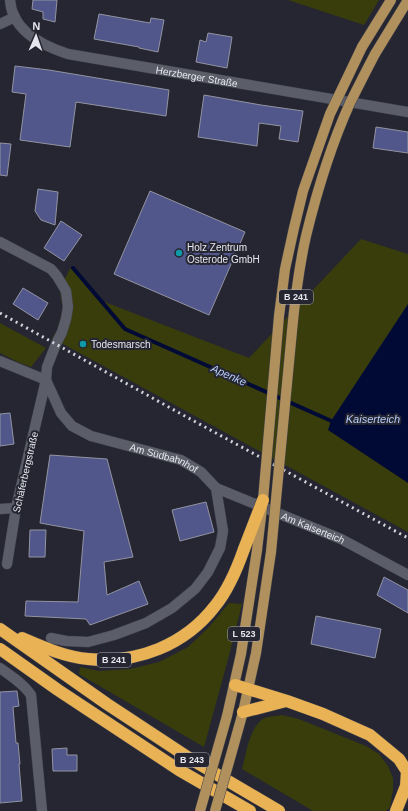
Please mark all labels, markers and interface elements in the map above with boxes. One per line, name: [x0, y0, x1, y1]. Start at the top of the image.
north arrow: [16, 16, 56, 56]
text: N: [32, 20, 41, 32]
street label: Herzberger Straße: [155, 64, 239, 89]
place label: Holz Zentrum Osterode GmbH: [187, 242, 260, 265]
marker: Holz Zentrum Osterode GmbH: [174, 248, 184, 258]
road number: B 241: [279, 290, 313, 304]
marker: Todesmarsch: [78, 339, 88, 349]
place label: Todesmarsch: [91, 339, 150, 350]
water label: Apenke: [209, 362, 248, 388]
water label: Kaiserteich: [346, 413, 400, 425]
street label: Schäferbergstraße: [11, 430, 40, 514]
street label: Am Südbahnhof: [128, 442, 200, 475]
street label: Am Kaiserteich: [280, 510, 347, 546]
road number: L 523: [228, 627, 260, 641]
road number: B 241: [97, 653, 131, 667]
road number: B 243: [175, 753, 209, 767]

